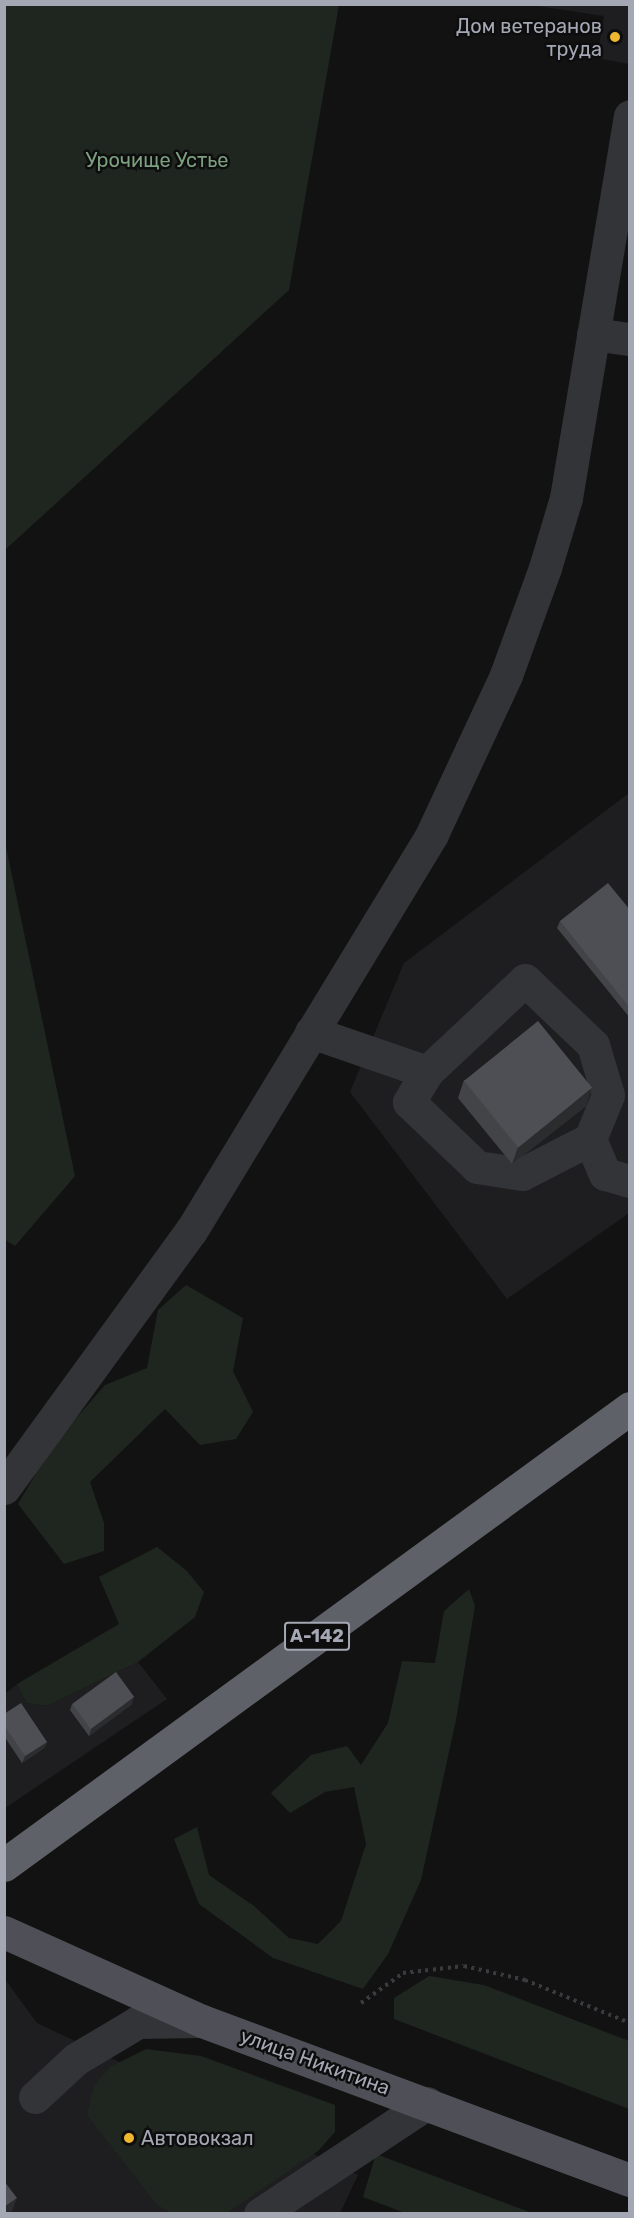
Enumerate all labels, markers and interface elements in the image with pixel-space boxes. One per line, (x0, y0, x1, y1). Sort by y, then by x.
place label: Дом ветеранов труда (456, 14, 602, 61)
marker: Дом ветеранов труда (606, 28, 624, 46)
park label: Урочище Устье (86, 148, 228, 172)
road number: А-142 (284, 1621, 350, 1651)
street label: улица Никитина (237, 2024, 393, 2100)
place label: Автовокзал (141, 2126, 254, 2150)
marker: Автовокзал (122, 2131, 136, 2145)

